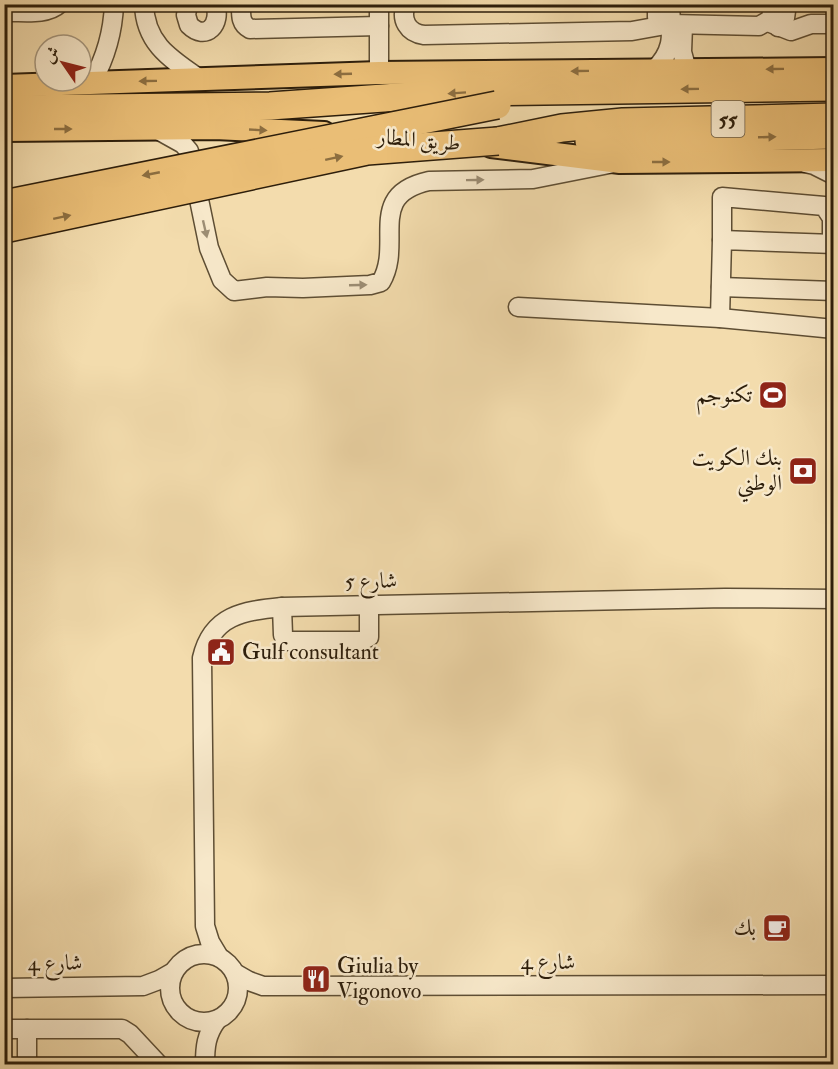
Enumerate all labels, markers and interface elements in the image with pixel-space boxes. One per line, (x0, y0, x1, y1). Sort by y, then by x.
north arrow (33, 33, 93, 93)
text: ش (39, 43, 64, 67)
one-way arrow (766, 64, 785, 74)
one-way arrow (571, 66, 590, 76)
one-way arrow (334, 70, 353, 79)
one-way arrow (139, 76, 158, 85)
one-way arrow (681, 84, 700, 94)
one-way arrow (448, 88, 467, 97)
road number: 55 (712, 101, 744, 137)
street label: طريق المطار (374, 122, 462, 158)
one-way arrow (53, 124, 72, 134)
one-way arrow (248, 126, 267, 135)
one-way arrow (757, 133, 776, 142)
one-way arrow (325, 153, 344, 162)
one-way arrow (652, 157, 671, 167)
one-way arrow (142, 170, 161, 179)
one-way arrow (466, 175, 485, 185)
one-way arrow (52, 211, 71, 221)
one-way arrow (201, 220, 210, 239)
one-way arrow (349, 281, 368, 290)
sports icon: تكنوجم (757, 379, 789, 411)
place label: تكنوجم (696, 381, 753, 415)
place label: بنك الكويت الوطني (692, 444, 782, 503)
bank icon: بنك الكويت الوطني (787, 455, 819, 487)
street label: شارع 5 (345, 567, 398, 599)
public building icon: Gulf consultant (205, 636, 237, 668)
place label: Gulf consultant (242, 638, 379, 666)
cafe icon: بك (761, 912, 793, 944)
place label: بك (734, 914, 756, 942)
street label: شارع 4 (521, 948, 575, 980)
street label: شارع 4 (27, 949, 83, 981)
place label: Giulia by Vigonovo (337, 952, 421, 1005)
restaurant icon: Giulia by Vigonovo (300, 963, 332, 995)

